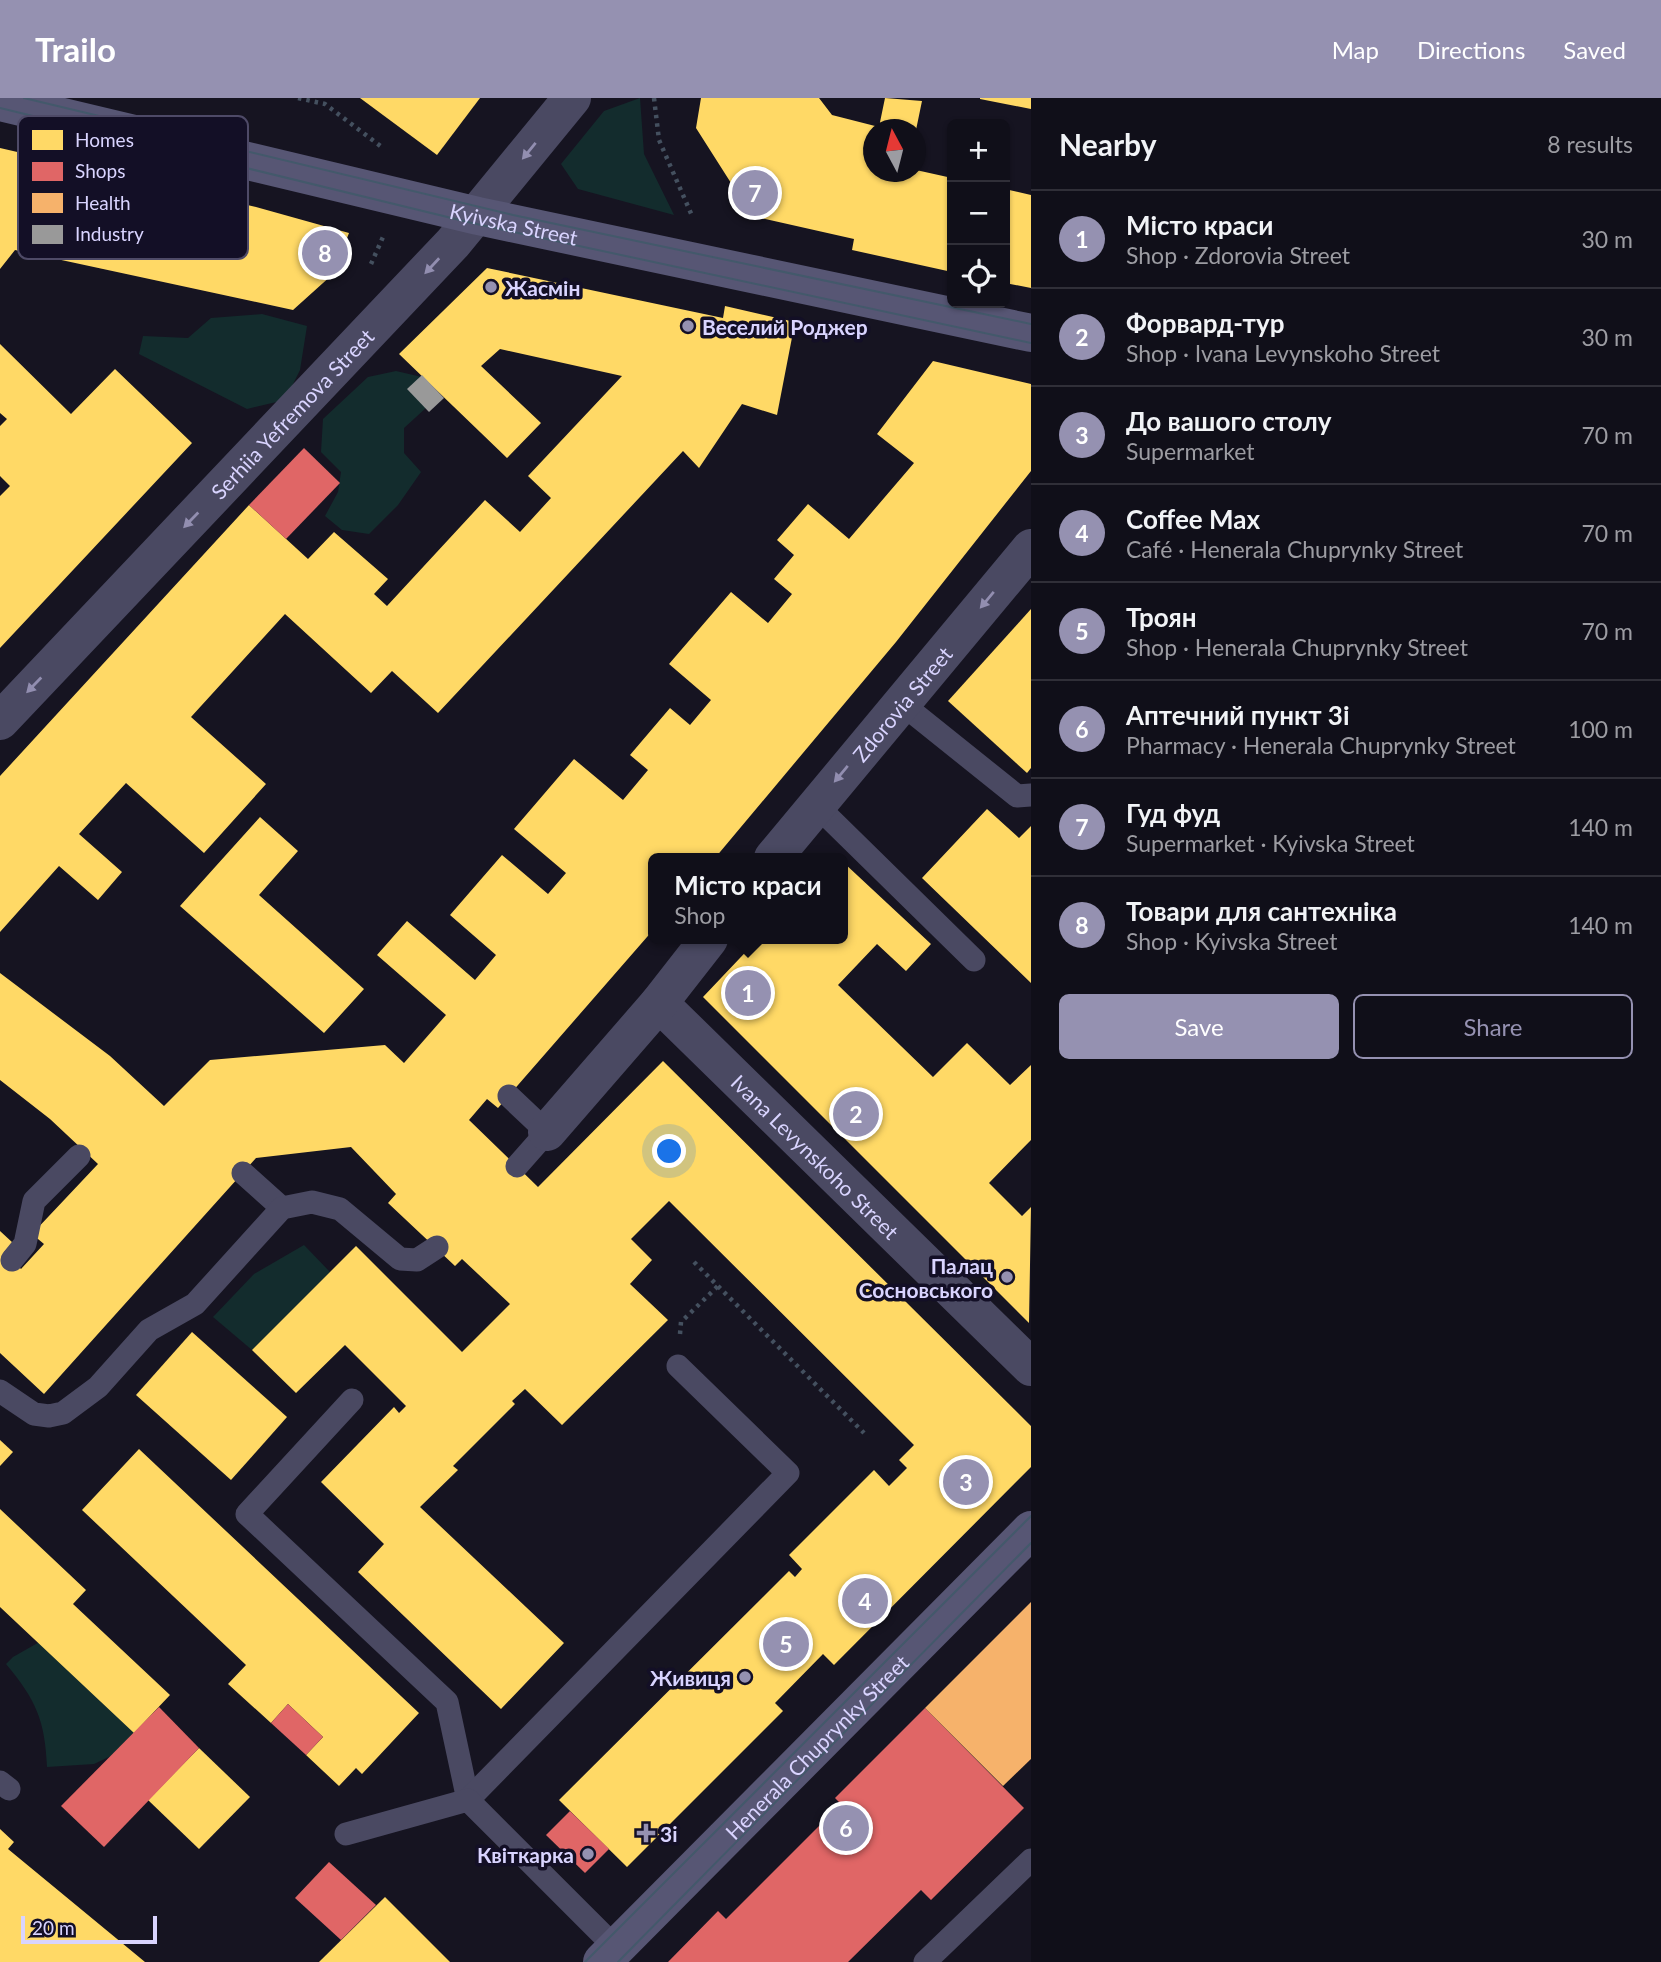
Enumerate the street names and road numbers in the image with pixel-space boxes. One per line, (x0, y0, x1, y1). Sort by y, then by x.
street label: Kyivska Street (447, 197, 581, 249)
street label: Serhiia Yefremova Street (205, 323, 378, 504)
street label: Zdorovia Street (847, 641, 957, 766)
street label: Ivana Levynskoho Street (727, 1069, 905, 1244)
street label: Henerala Chuprynky Street (719, 1649, 913, 1844)

